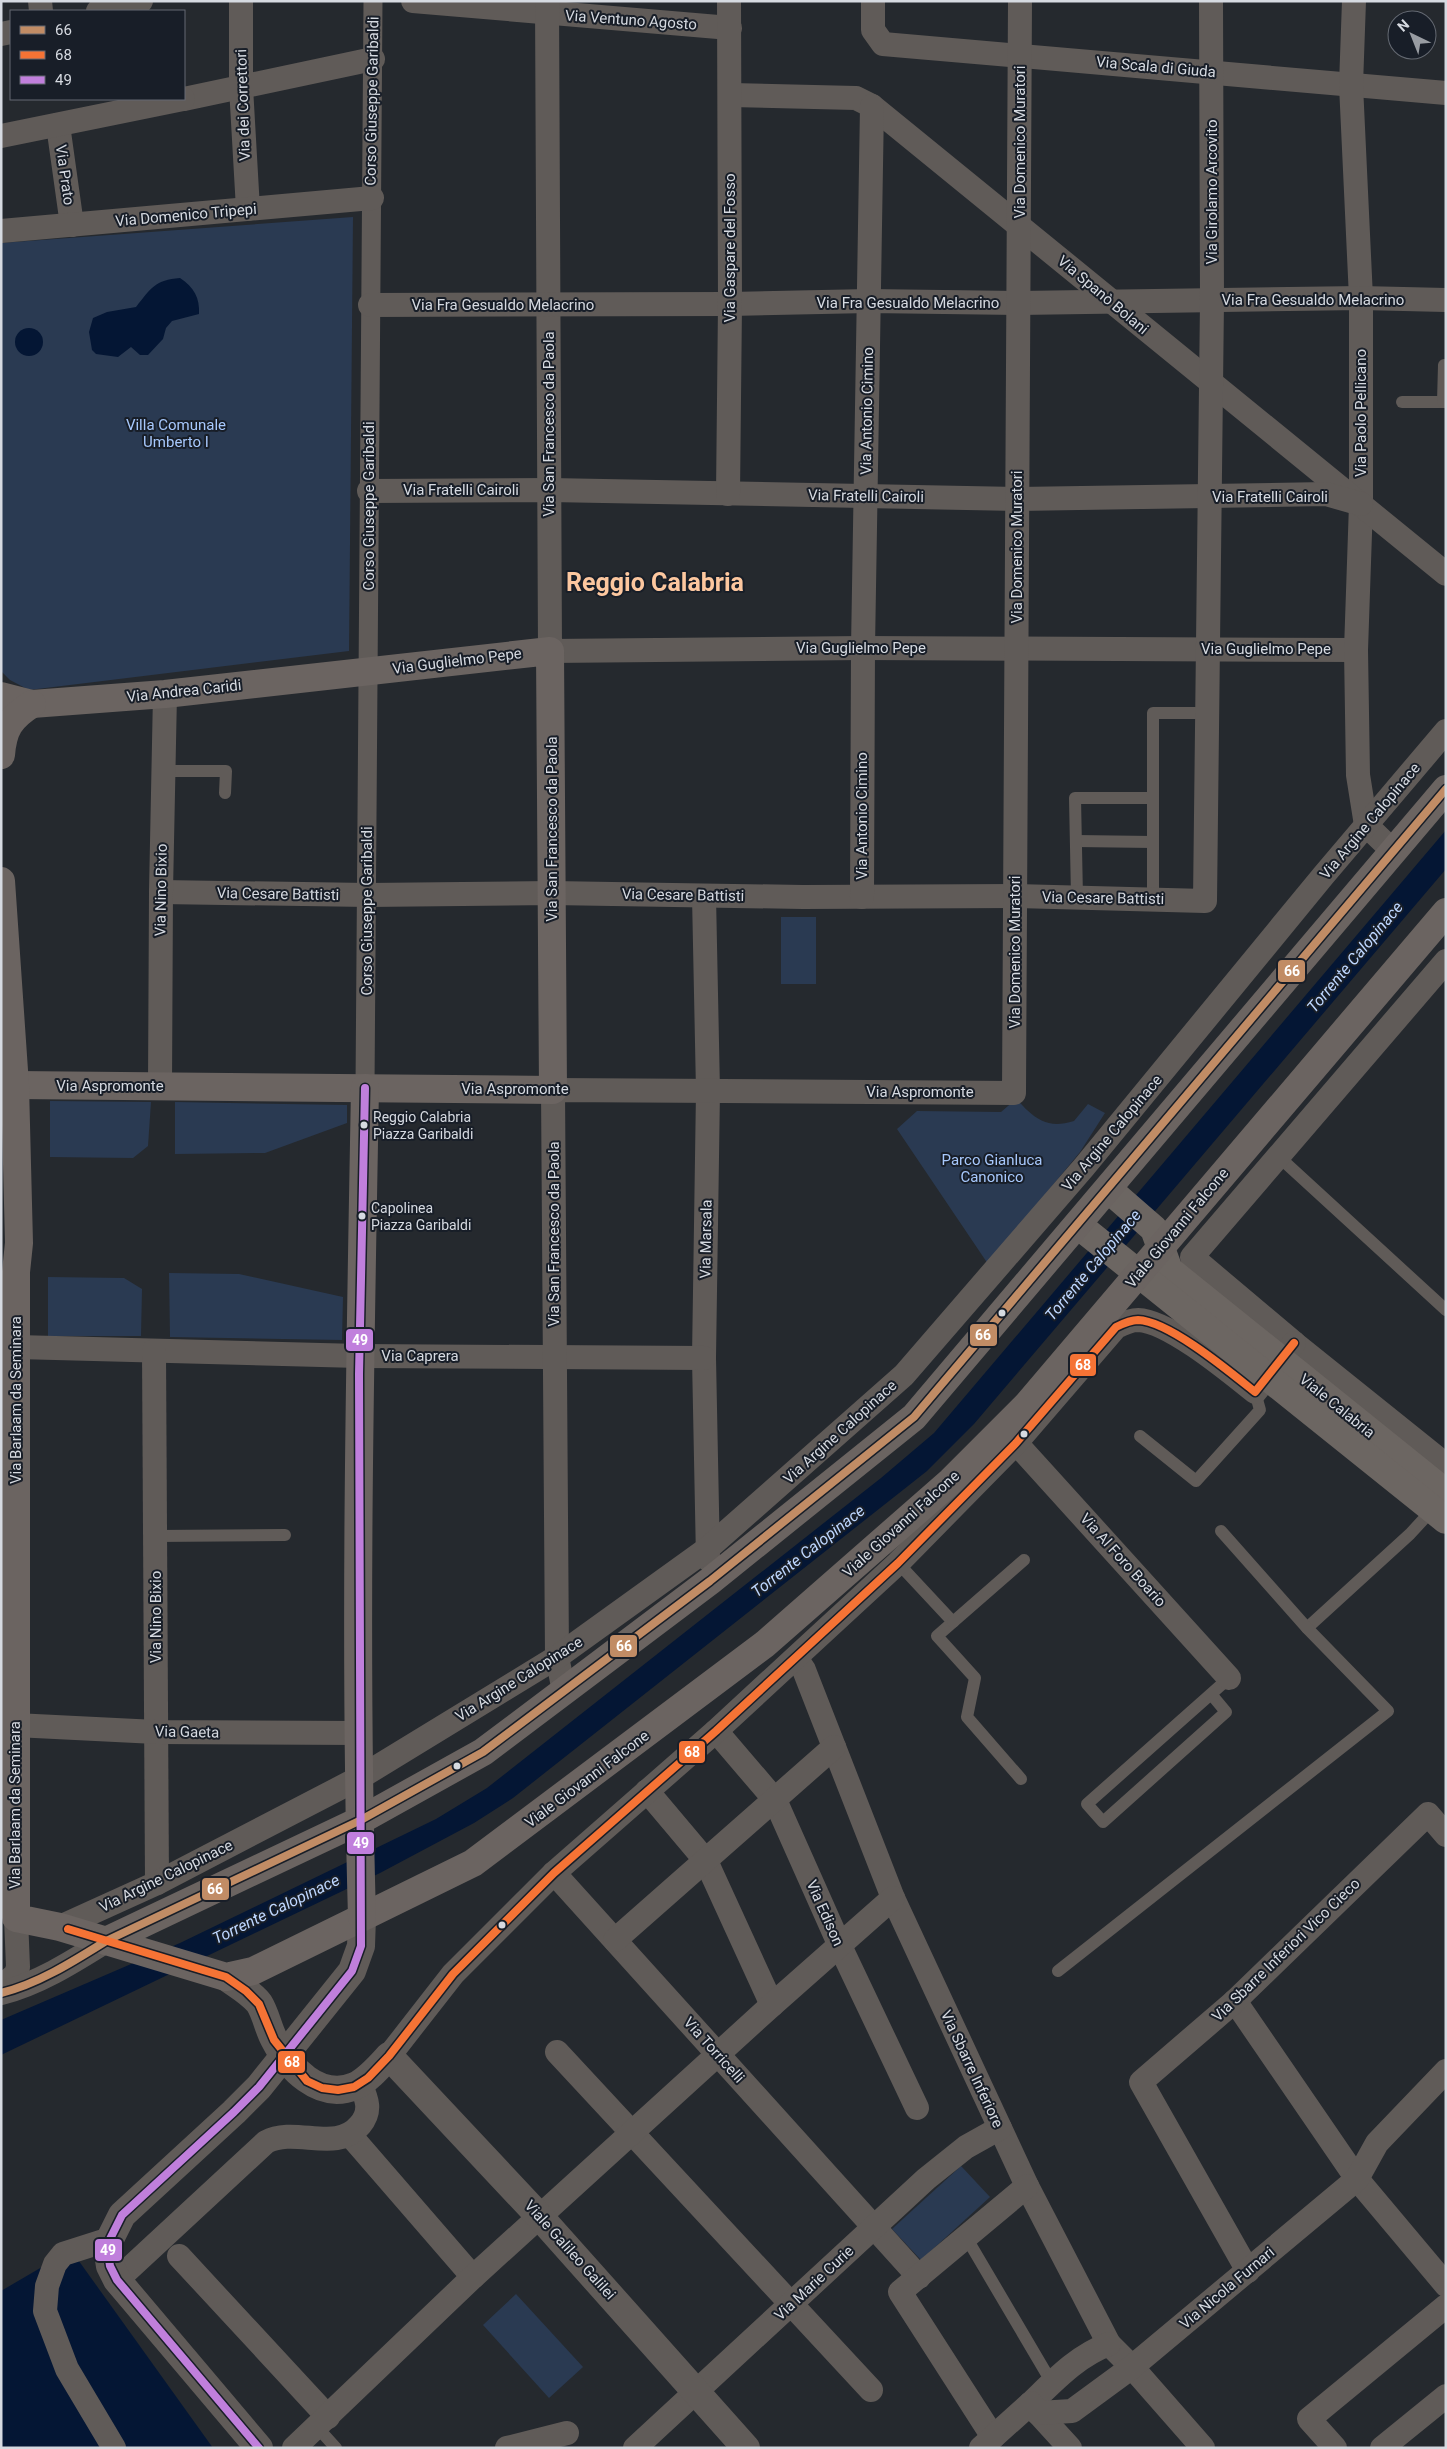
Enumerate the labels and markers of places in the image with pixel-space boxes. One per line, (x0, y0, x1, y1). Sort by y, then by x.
place label: Reggio Calabria Piazza Garibaldi (373, 1109, 473, 1142)
marker: Reggio Calabria Piazza Garibaldi (359, 1120, 369, 1130)
place label: Capolinea Piazza Garibaldi (371, 1200, 471, 1233)
marker: Capolinea Piazza Garibaldi (357, 1211, 367, 1221)
unlabelled marker (997, 1308, 1007, 1318)
unlabelled marker (1019, 1429, 1029, 1439)
unlabelled marker (452, 1761, 462, 1771)
unlabelled marker (497, 1920, 507, 1930)

